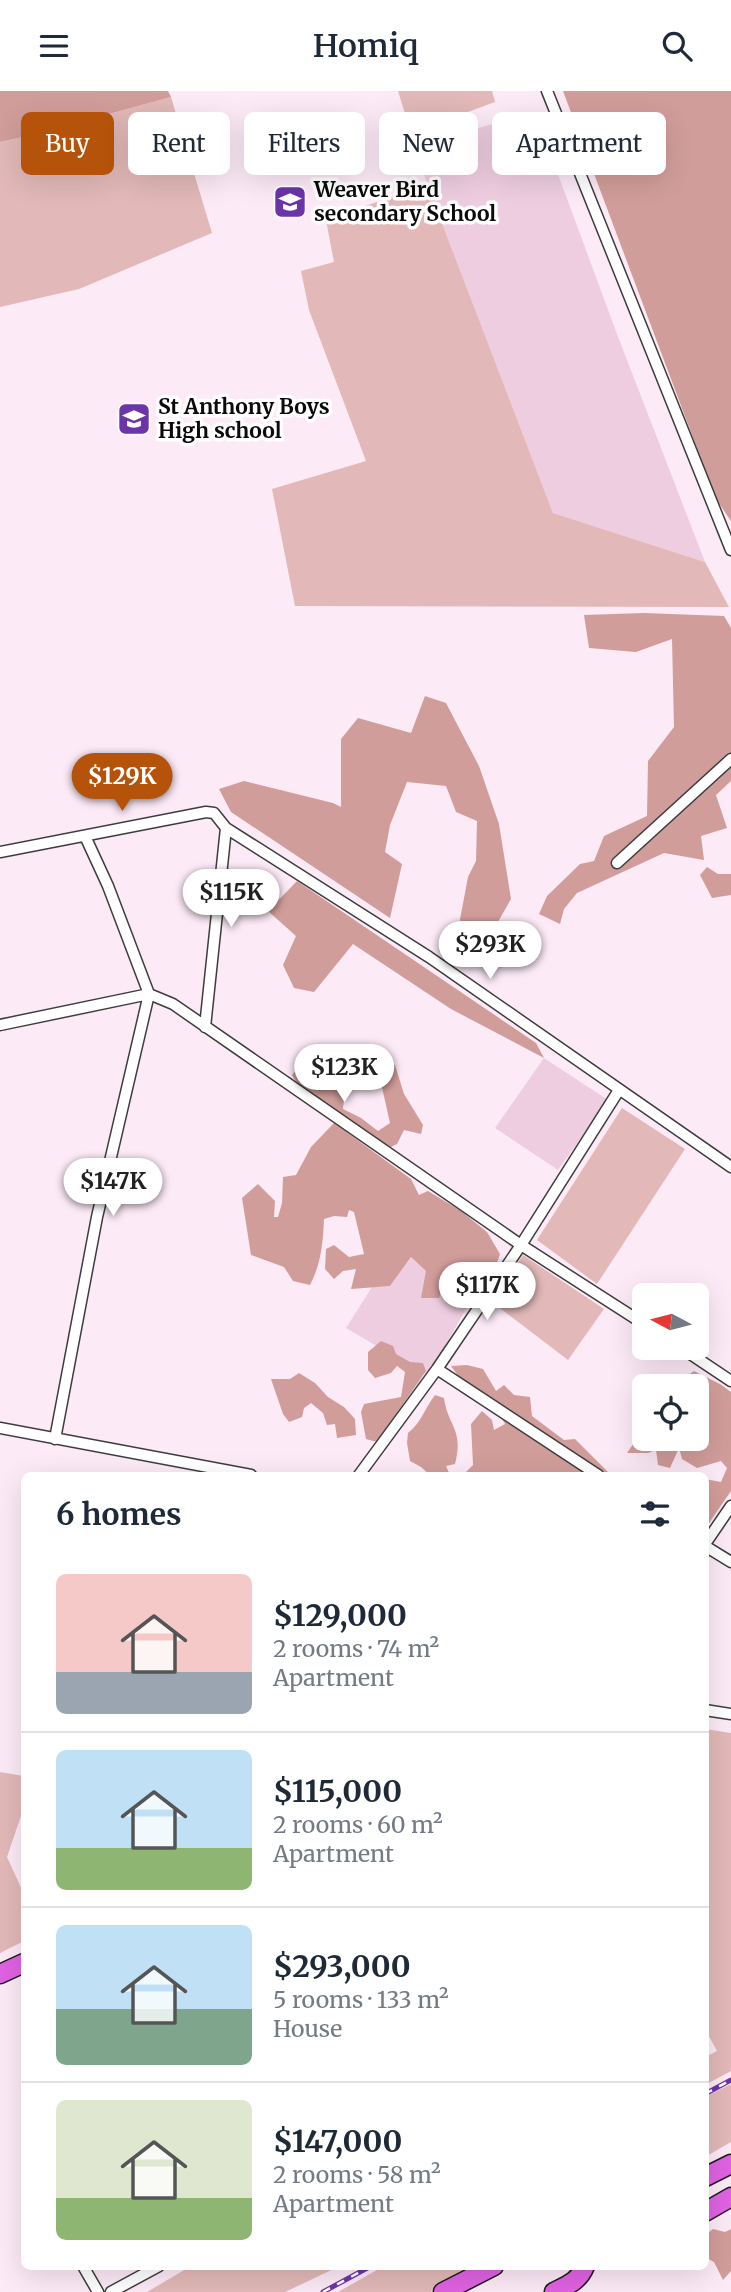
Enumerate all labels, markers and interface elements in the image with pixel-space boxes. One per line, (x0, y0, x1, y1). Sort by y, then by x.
text: Homiq (313, 26, 418, 66)
icon: menu (35, 27, 73, 65)
icon: search (658, 27, 696, 65)
chip: Buy (21, 112, 114, 175)
chip: Rent (128, 112, 230, 175)
chip: Filters (244, 112, 365, 175)
chip: New (379, 112, 478, 175)
chip: Apartment (492, 112, 666, 175)
place label: Weaver Bird secondary School (313, 176, 496, 227)
school or university icon: Weaver Bird secondary School (271, 183, 309, 221)
place label: St Anthony Boys High school (158, 393, 330, 444)
school or university icon: St Anthony Boys High school (115, 400, 153, 438)
pin: $129K (73, 753, 171, 813)
text: $129K (88, 761, 156, 790)
pin: $115K (182, 869, 280, 929)
text: $115K (199, 877, 263, 906)
pin: $293K (441, 921, 539, 981)
text: $293K (455, 929, 525, 958)
pin: $123K (295, 1045, 393, 1104)
text: $123K (310, 1052, 378, 1081)
pin: $147K (64, 1159, 162, 1218)
text: $147K (80, 1166, 146, 1195)
pin: $117K (438, 1263, 536, 1322)
text: $117K (455, 1270, 519, 1299)
north arrow (632, 1283, 709, 1360)
map controls (632, 1283, 709, 1451)
button: locate (632, 1374, 709, 1451)
text: 6 homes (56, 1495, 181, 1533)
icon: filters (636, 1495, 674, 1533)
text: $129,000 (273, 1596, 407, 1634)
icon: home (112, 1602, 196, 1686)
text: 2 rooms · 74 m² (273, 1634, 439, 1663)
text: Apartment (273, 1663, 394, 1692)
text: $115,000 (273, 1772, 402, 1810)
icon: home (112, 1778, 196, 1862)
text: 2 rooms · 60 m² (273, 1810, 443, 1839)
text: Apartment (273, 1839, 394, 1868)
text: $293,000 (273, 1947, 411, 1985)
icon: home (112, 1953, 196, 2037)
text: 5 rooms · 133 m² (273, 1985, 449, 2014)
text: House (273, 2014, 342, 2043)
text: $147,000 (273, 2122, 402, 2160)
icon: home (112, 2128, 196, 2212)
text: 2 rooms · 58 m² (273, 2160, 441, 2189)
text: Apartment (273, 2189, 394, 2218)

